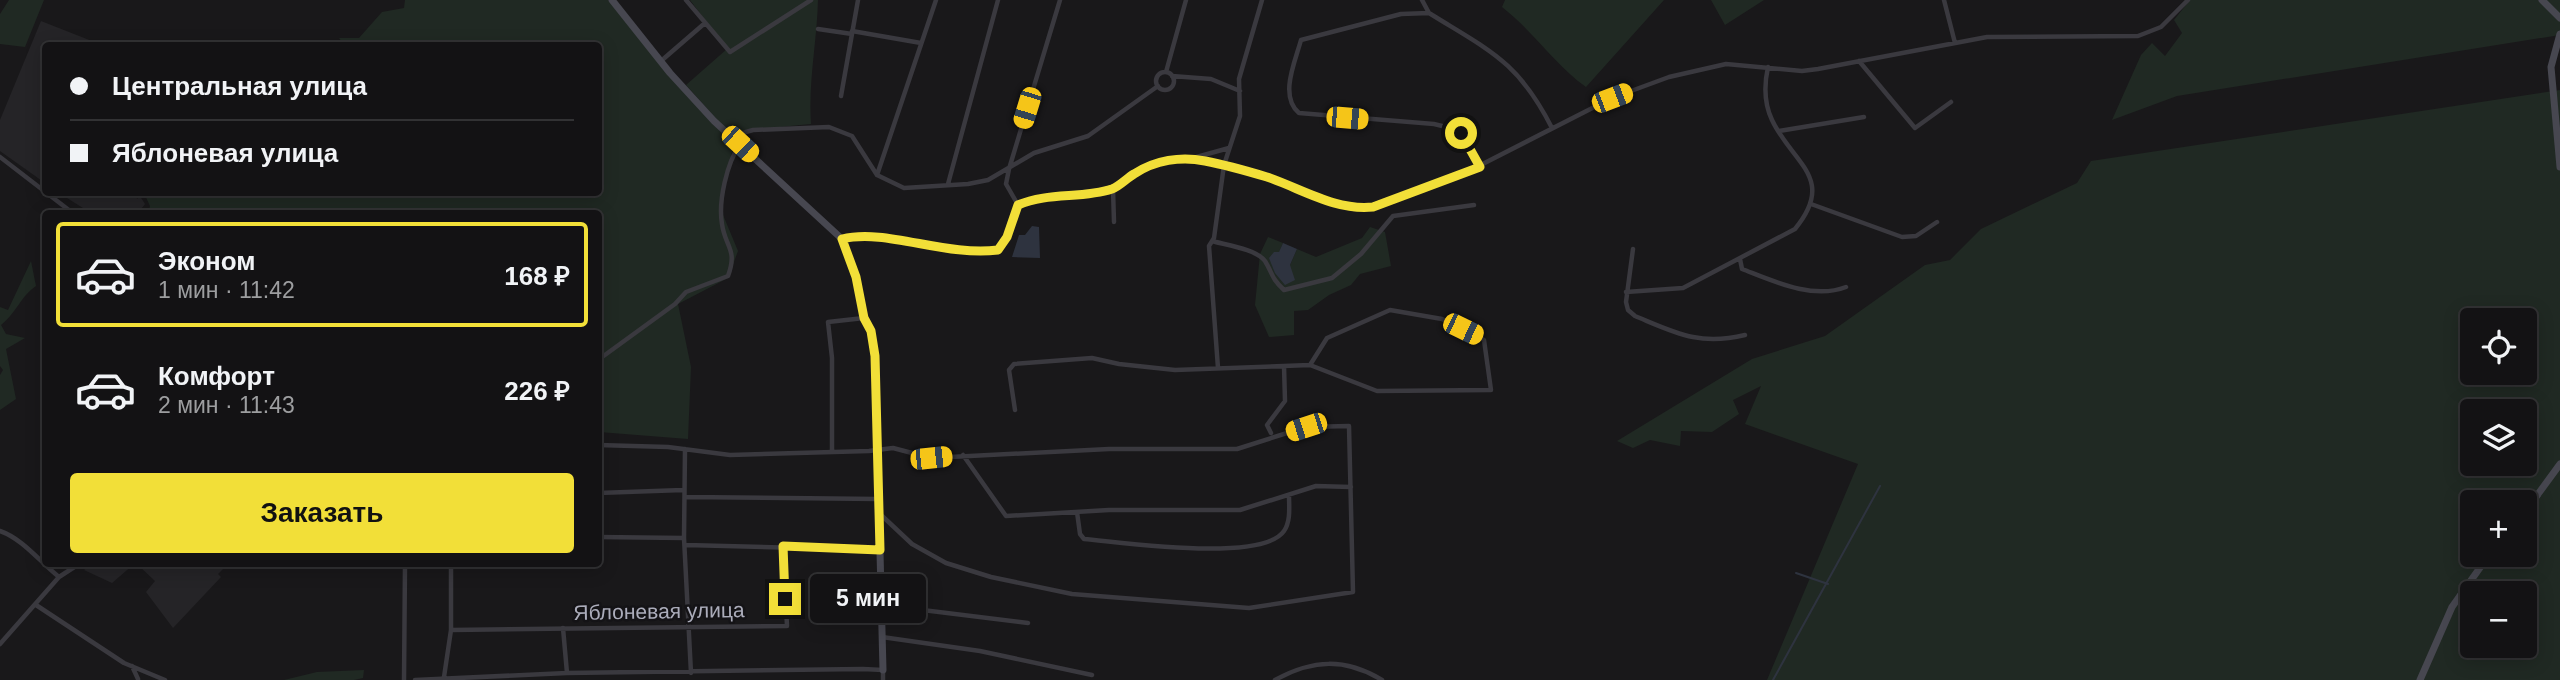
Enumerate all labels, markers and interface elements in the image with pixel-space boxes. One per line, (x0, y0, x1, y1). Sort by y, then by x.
text: Центральная улица (112, 71, 367, 101)
car (1589, 81, 1636, 115)
car (1011, 85, 1044, 131)
car (1326, 106, 1369, 130)
route start (1445, 117, 1477, 149)
car (718, 122, 763, 166)
text: Яблоневая улица (112, 138, 338, 168)
icon: car (74, 243, 137, 306)
text: Эконом (158, 246, 256, 276)
text: 168 ₽ (504, 261, 570, 291)
text: 1 мин · 11:42 (158, 277, 295, 303)
map controls (2460, 308, 2537, 658)
button: locate (2460, 308, 2537, 385)
car (1440, 310, 1487, 348)
icon: car (74, 358, 137, 421)
text: Комфорт (158, 361, 275, 391)
text: 226 ₽ (504, 376, 570, 406)
text: 2 мин · 11:43 (158, 392, 295, 418)
button: layers (2460, 399, 2537, 476)
car (1283, 411, 1330, 443)
car (910, 445, 953, 471)
button: Заказать (70, 473, 574, 553)
button: + (2460, 490, 2537, 567)
callout: 5 мин (810, 574, 925, 624)
button: − (2460, 581, 2537, 658)
route end (769, 583, 801, 615)
text: 5 мин (836, 585, 900, 611)
street label: Яблоневая улица (573, 598, 745, 624)

